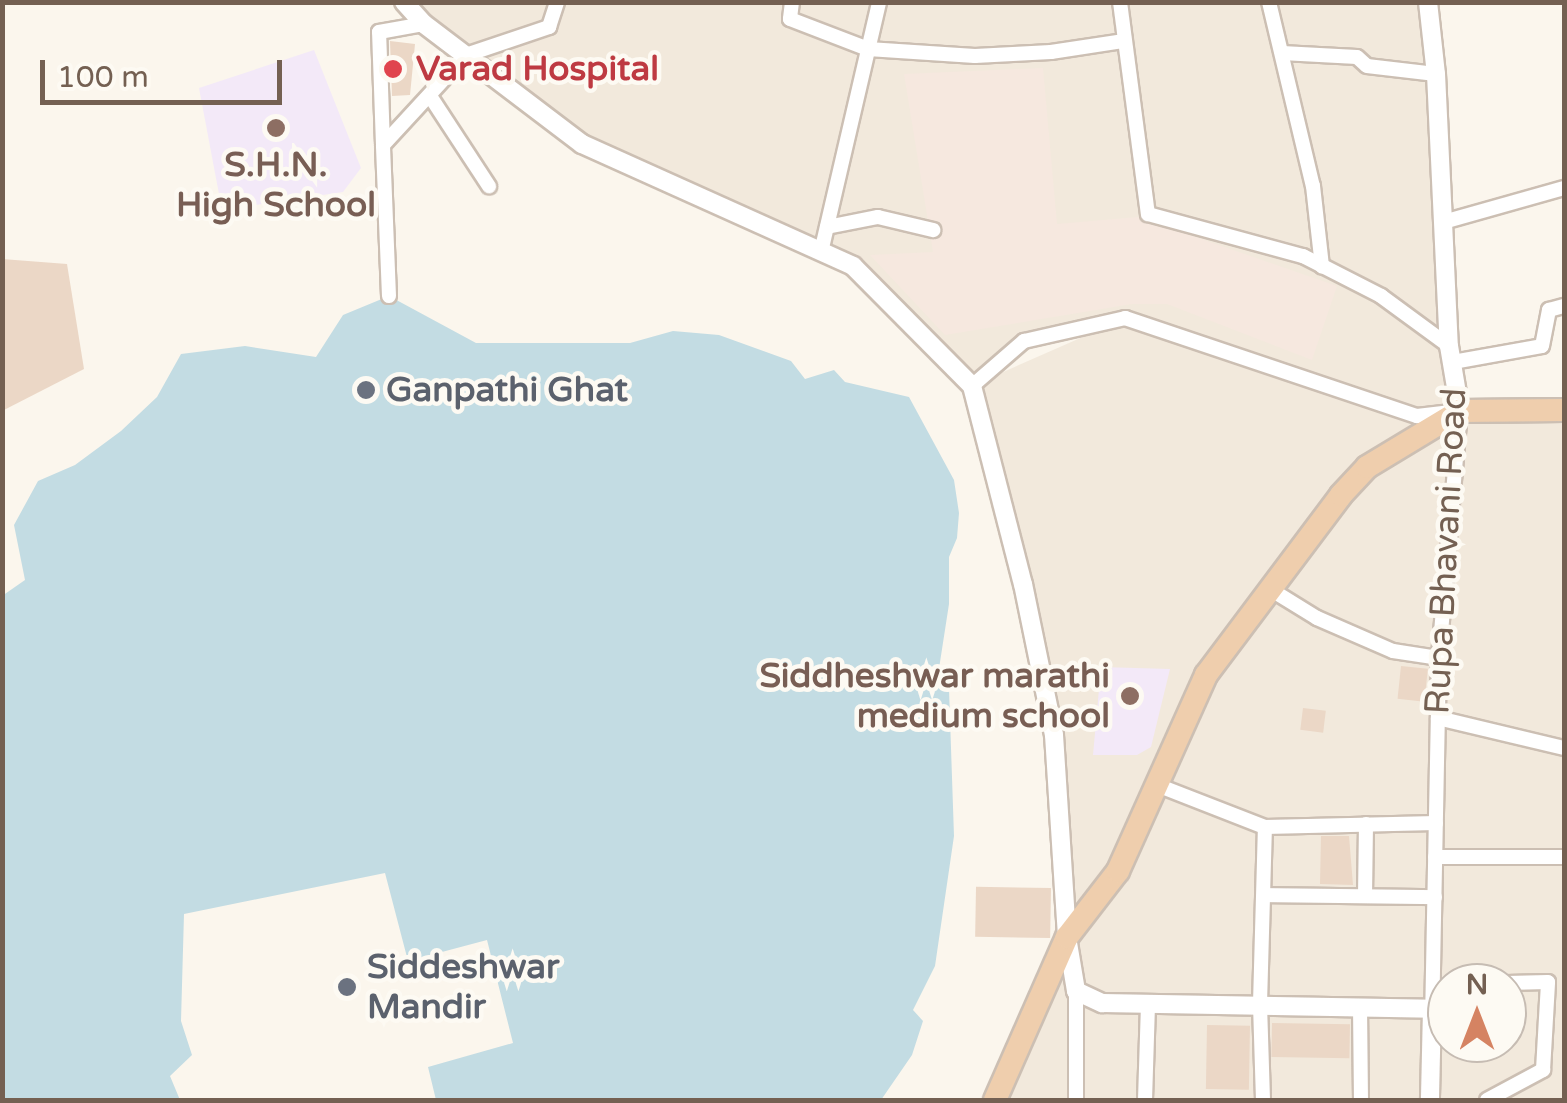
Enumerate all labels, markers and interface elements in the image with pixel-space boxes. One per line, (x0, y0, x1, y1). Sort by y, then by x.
scale bar (45, 40, 288, 102)
place label: Varad Hospital (416, 48, 659, 90)
marker: Varad Hospital (380, 56, 406, 82)
text: 100 m (57, 59, 149, 96)
marker: S.H.N. High School (265, 117, 287, 139)
place label: S.H.N. High School (176, 144, 376, 226)
place label: Ganpathi Ghat (386, 369, 628, 411)
marker: Ganpathi Ghat (355, 379, 377, 401)
street label: Rupa Bhavani Road (1416, 387, 1476, 715)
place label: Siddheshwar marathi medium school (759, 655, 1110, 737)
marker: Siddheshwar marathi medium school (1119, 685, 1141, 707)
place label: Siddeshwar Mandir (367, 946, 559, 1028)
north arrow (1427, 963, 1527, 1063)
text: N (1466, 968, 1488, 1002)
marker: Siddeshwar Mandir (336, 976, 358, 998)

